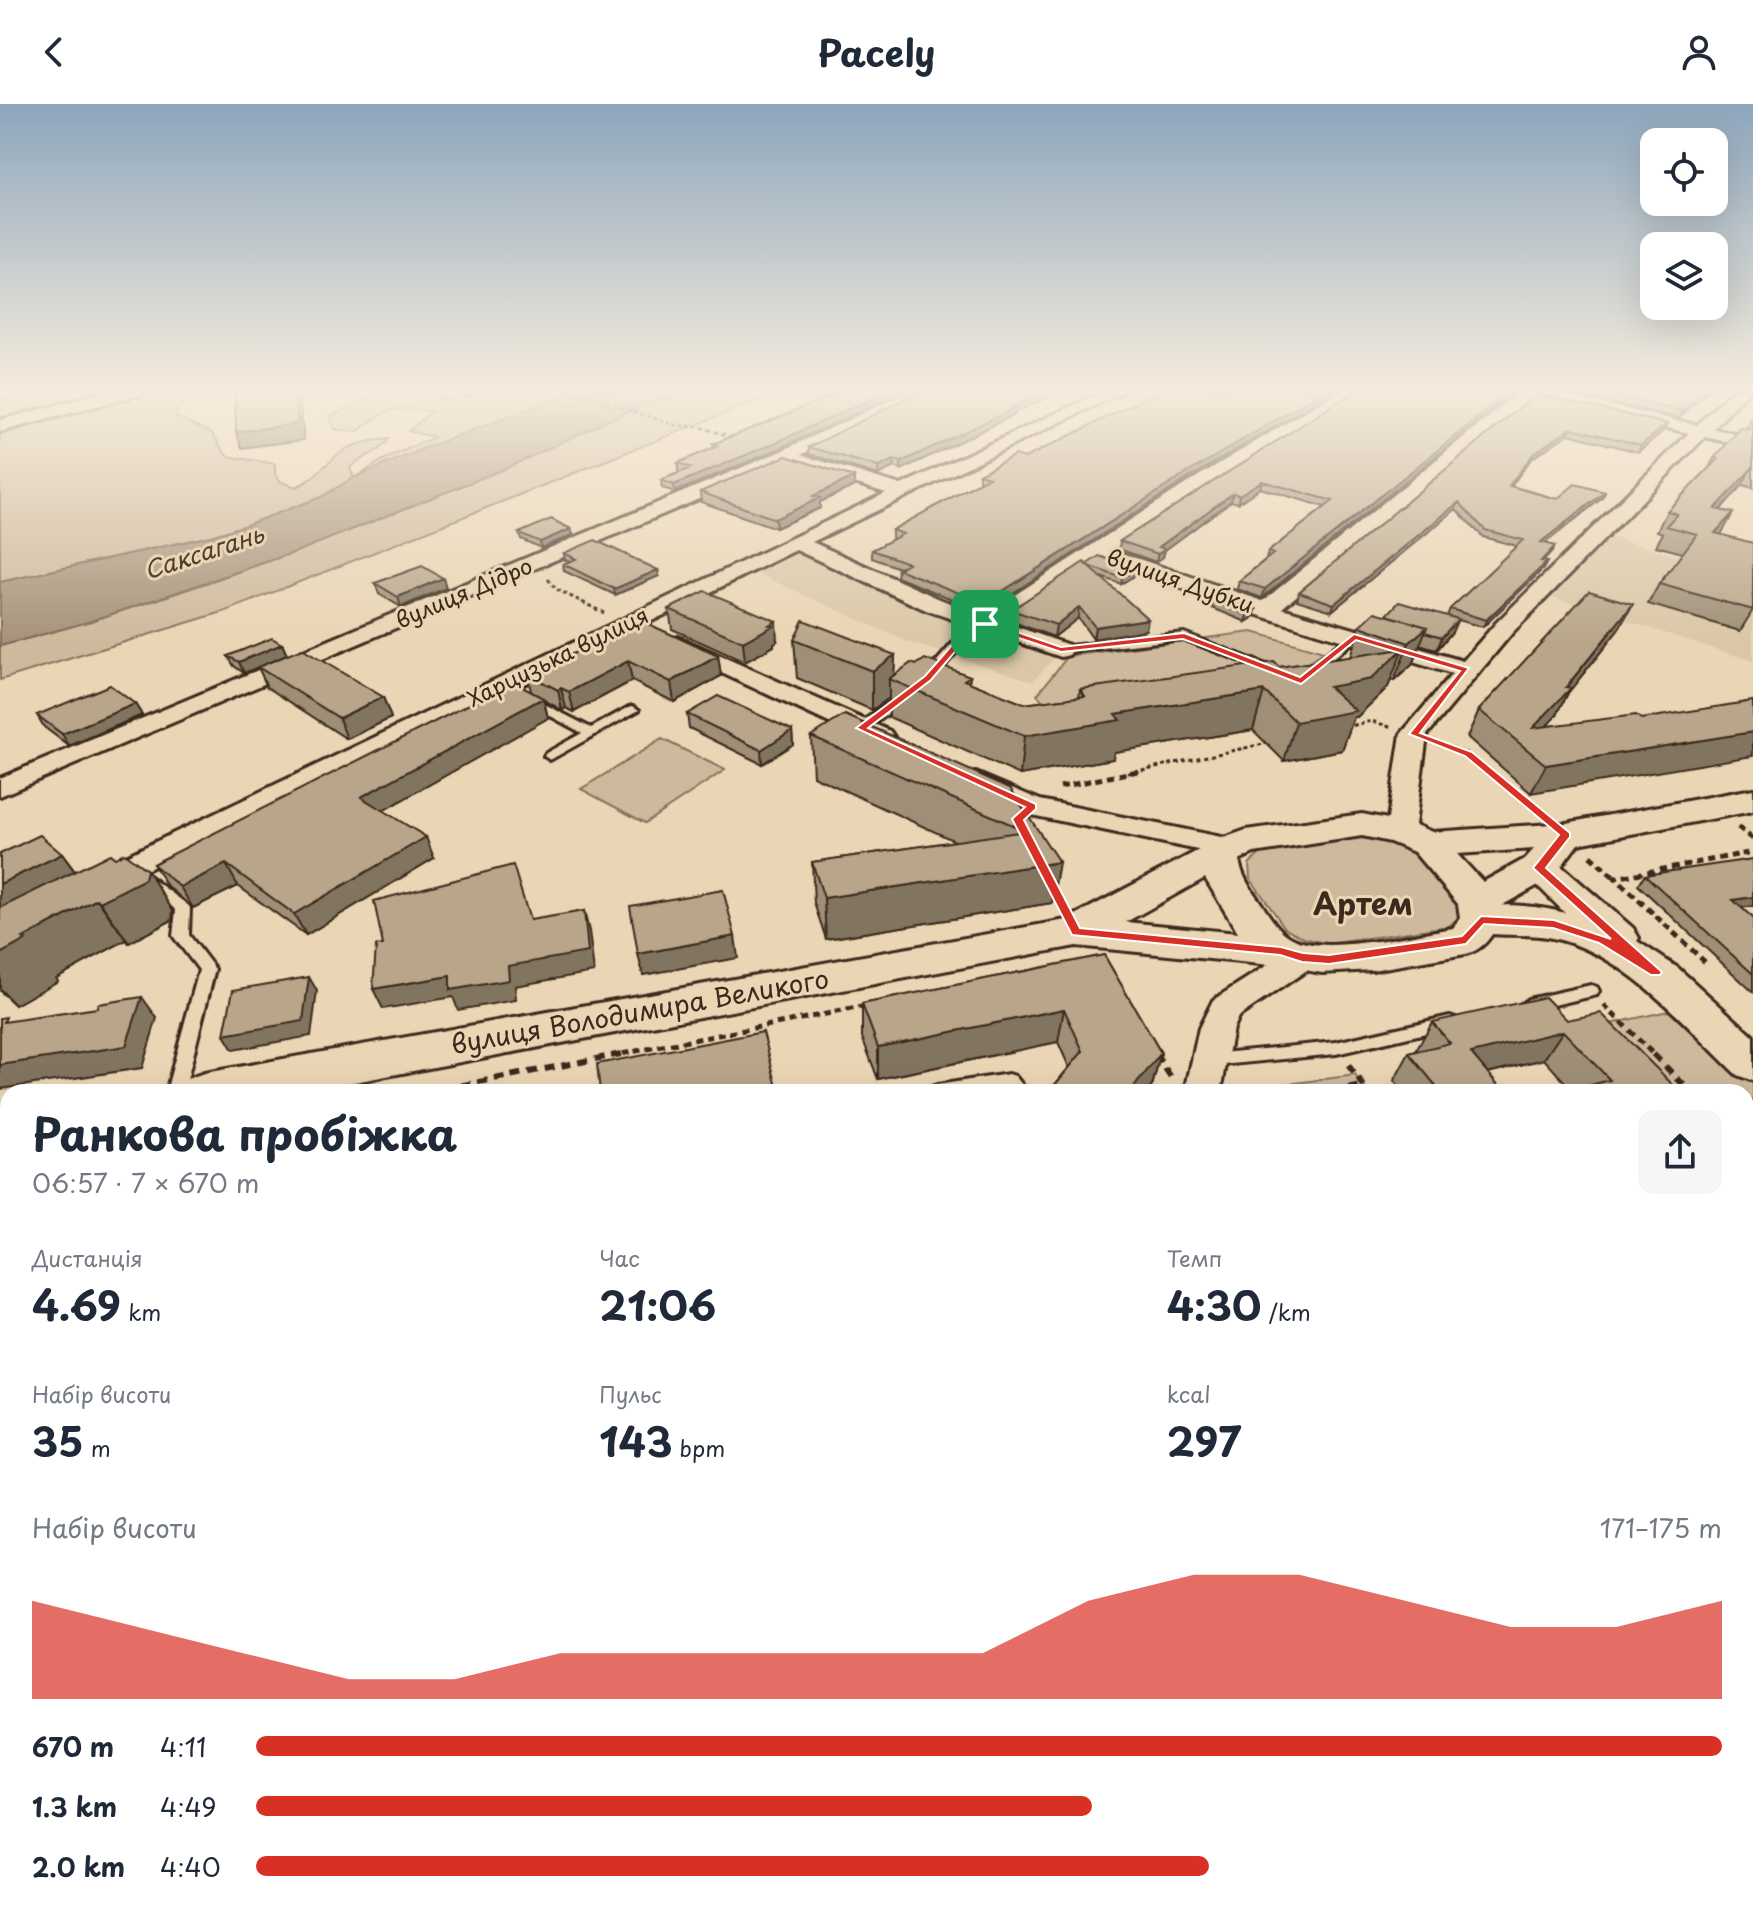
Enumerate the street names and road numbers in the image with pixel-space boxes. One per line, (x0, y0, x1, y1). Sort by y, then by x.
street label: вулиця Дубки (1103, 539, 1258, 620)
street label: вулиця Дідро (390, 548, 537, 635)
street label: Харцизька вулиця (461, 597, 654, 714)
street label: вулиця Володимира Великого (448, 958, 832, 1063)

